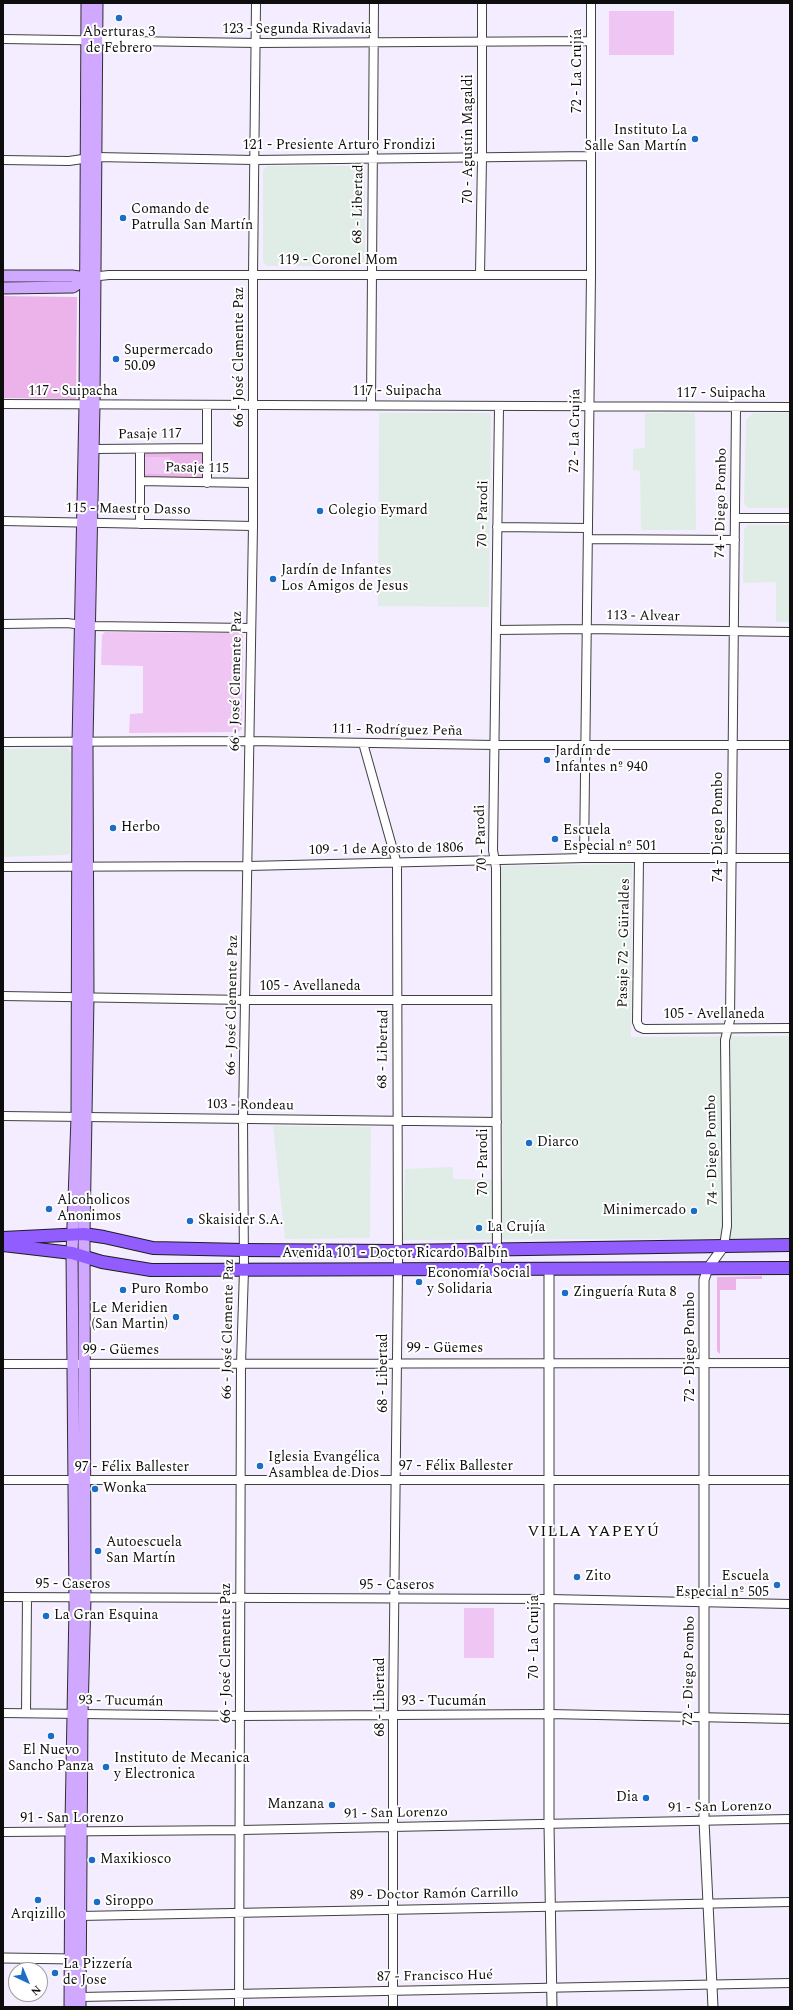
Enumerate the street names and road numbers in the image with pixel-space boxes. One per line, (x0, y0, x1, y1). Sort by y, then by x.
street label: 123 - Segunda Rivadavia (222, 22, 372, 38)
street label: 72 - La Crujía (570, 29, 586, 113)
street label: 70 - Agustín Magaldi (461, 74, 477, 204)
street label: 121 - Presiente Arturo Frondizi (242, 138, 436, 154)
street label: 68 - Libertad (350, 164, 368, 244)
street label: 119 - Coronel Mom (278, 253, 398, 269)
street label: 66 - José Clemente Paz (232, 287, 248, 427)
street label: 117 - Suipacha (28, 384, 118, 400)
street label: 117 - Suipacha (352, 384, 442, 400)
street label: 117 - Suipacha (676, 386, 766, 402)
street label: 72 - La Crujía (567, 389, 585, 473)
street label: Pasaje 117 (118, 426, 182, 444)
street label: 74 - Diego Pombo (713, 448, 731, 558)
street label: Pasaje 115 (165, 460, 229, 478)
street label: 70 - Parodi (475, 480, 493, 548)
street label: 115 - Maestro Dasso (65, 501, 191, 519)
street label: 113 - Alvear (606, 608, 680, 626)
street label: 66 - José Clemente Paz (227, 611, 247, 751)
street label: 111 - Rodríguez Peña (331, 721, 463, 741)
street label: 74 - Diego Pombo (711, 772, 727, 882)
street label: 70 - Parodi (472, 804, 492, 872)
street label: 109 - 1 de Agosto de 1806 (308, 840, 464, 860)
street label: Pasaje 72 - Güiraldes (615, 878, 635, 1008)
street label: 66 - José Clemente Paz (223, 935, 243, 1075)
street label: 105 - Avellaneda (259, 979, 361, 995)
street label: 105 - Avellaneda (663, 1007, 765, 1023)
street label: 68 - Libertad (375, 1009, 393, 1089)
street label: 74 - Diego Pombo (704, 1095, 722, 1205)
street label: 103 - Rondeau (206, 1097, 294, 1115)
street label: 70 - Parodi (476, 1128, 492, 1196)
street label: Avenida 101 - Doctor Ricardo Balbín (282, 1246, 508, 1262)
street label: 66 - José Clemente Paz (219, 1259, 239, 1399)
street label: 72 - Diego Pombo (683, 1292, 699, 1402)
street label: 68 - Libertad (376, 1333, 392, 1413)
street label: 99 - Güemes (407, 1341, 483, 1357)
street label: 99 - Güemes (83, 1343, 159, 1359)
street label: 97 - Félix Ballester (399, 1459, 513, 1475)
street label: 97 - Félix Ballester (75, 1460, 189, 1476)
street label: 95 - Caseros (35, 1577, 111, 1593)
street label: 95 - Caseros (359, 1578, 435, 1594)
street label: 66 - José Clemente Paz (219, 1583, 235, 1723)
street label: 70 - La Crujía (527, 1595, 543, 1679)
street label: 72 - Diego Pombo (681, 1616, 699, 1726)
street label: 68 - Libertad (373, 1657, 389, 1737)
street label: 93 - Tucumán (78, 1693, 164, 1711)
street label: 93 - Tucumán (402, 1694, 486, 1710)
street label: 91 - San Lorenzo (668, 1799, 772, 1817)
street label: 91 - San Lorenzo (344, 1805, 448, 1823)
street label: 91 - San Lorenzo (20, 1811, 124, 1827)
street label: 89 - Doctor Ramón Carrillo (349, 1885, 519, 1905)
street label: 87 - Francisco Hué (377, 1968, 493, 1986)

